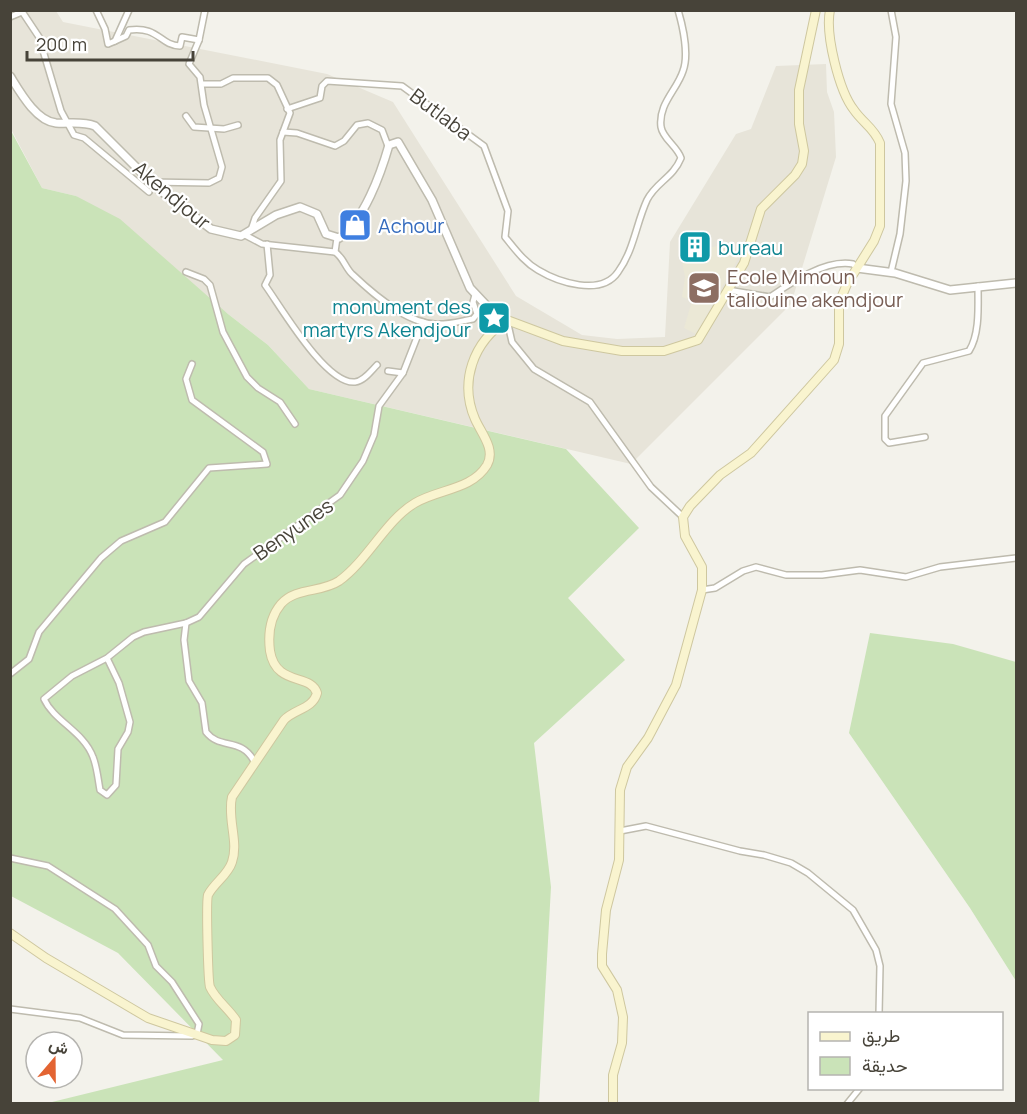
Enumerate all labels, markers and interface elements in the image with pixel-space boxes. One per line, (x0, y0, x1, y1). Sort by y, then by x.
scale bar (27, 24, 194, 62)
text: 200 m (36, 32, 87, 56)
street label: Butlaba (405, 82, 477, 146)
street label: Akendjour (128, 155, 216, 235)
shop icon: Achour (337, 207, 373, 243)
place label: Achour (378, 212, 445, 239)
building icon: bureau (677, 229, 713, 265)
place label: bureau (718, 234, 783, 261)
place label: Ecole Mimoun taliouine akendjour (727, 263, 903, 313)
school or university icon: Ecole Mimoun taliouine akendjour (686, 270, 722, 306)
place label: monument des martyrs Akendjour (303, 293, 471, 343)
place icon: monument des martyrs Akendjour (476, 300, 512, 336)
street label: Benyunes (248, 492, 338, 566)
legend (808, 1012, 1003, 1090)
text: طريق (862, 1023, 900, 1047)
north arrow (24, 1030, 84, 1090)
text: ش (46, 1032, 72, 1060)
text: حديقة (862, 1053, 908, 1077)

